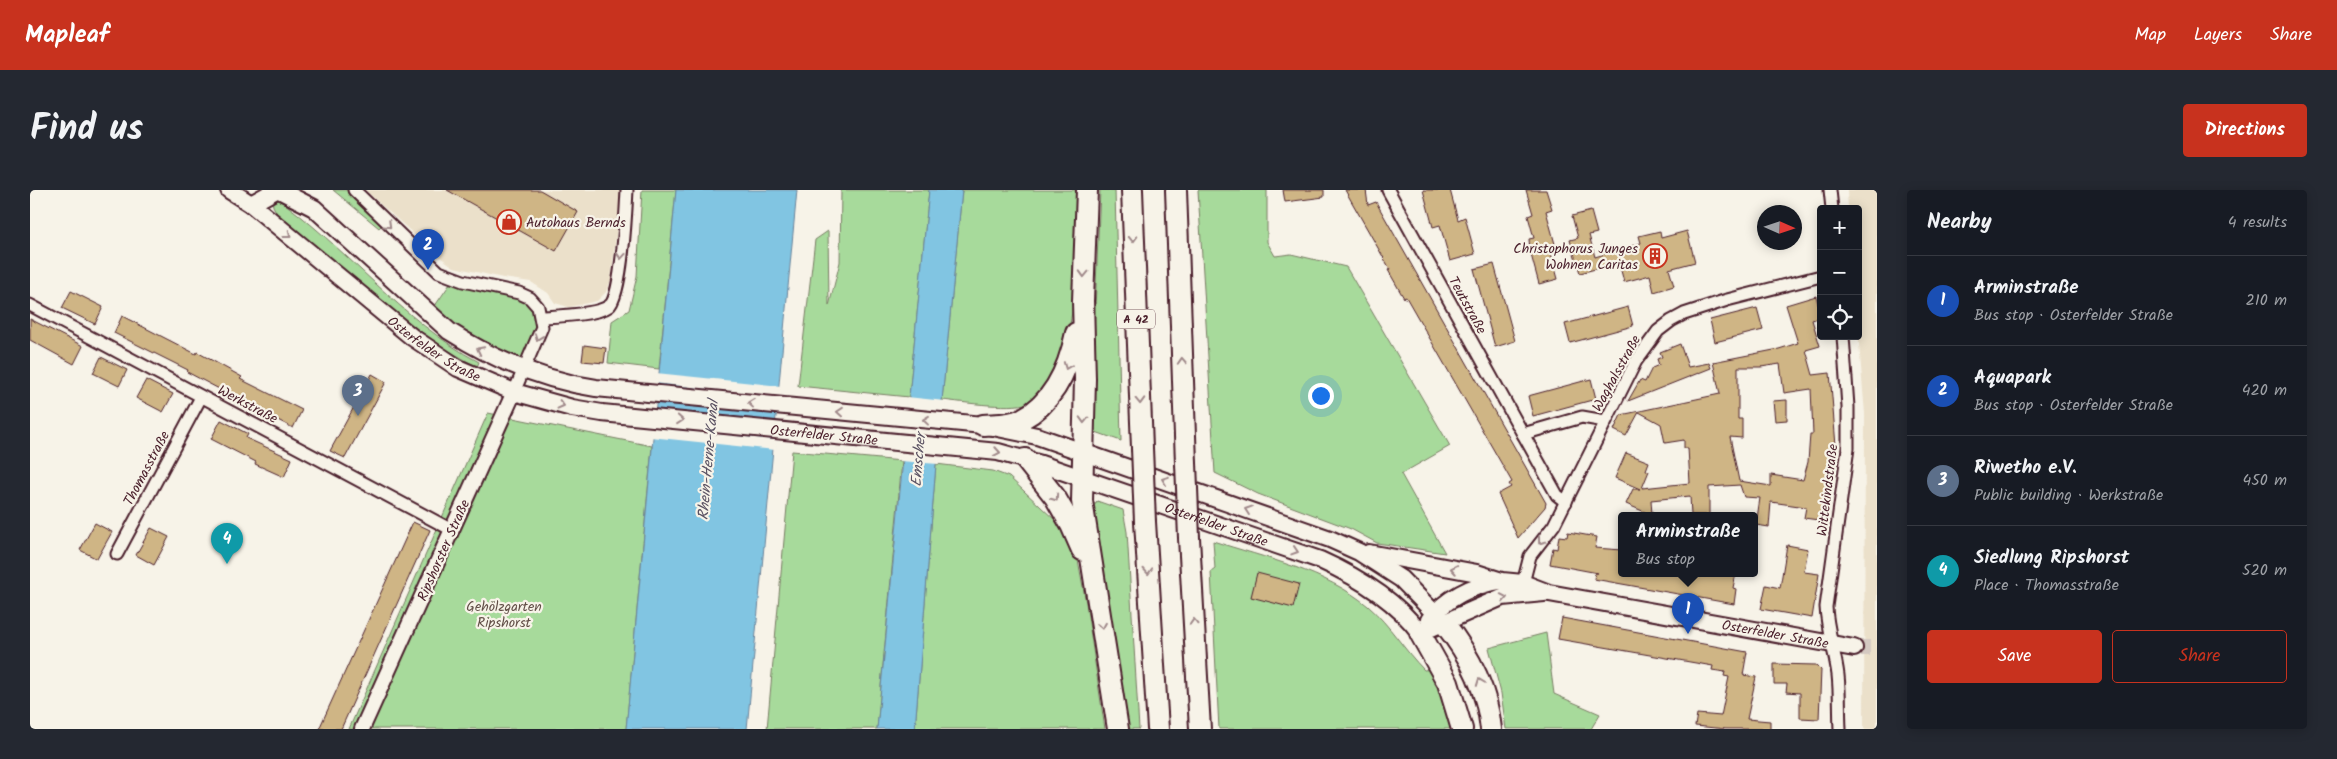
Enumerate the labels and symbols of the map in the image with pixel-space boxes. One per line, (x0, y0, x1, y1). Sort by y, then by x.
north arrow (1757, 205, 1802, 250)
shop icon: Autohaus Bernds (496, 209, 522, 235)
place label: Autohaus Bernds (526, 212, 626, 234)
one-way arrow (383, 219, 392, 228)
one-way arrow (283, 229, 292, 238)
pin: 2 (412, 229, 444, 270)
one-way arrow (1128, 235, 1139, 243)
place label: Christophorus Junges Wohnen Caritas (1513, 238, 1638, 276)
building icon: Christophorus Junges Wohnen Caritas (1642, 243, 1668, 269)
one-way arrow (616, 252, 627, 260)
one-way arrow (1079, 270, 1089, 278)
street label: Teutstraße (1442, 273, 1492, 339)
road number: A 42 (1117, 310, 1155, 328)
street label: Osterfelder Straße (382, 311, 484, 389)
street label: Waghalsstraße (1587, 331, 1647, 416)
one-way arrow (534, 332, 544, 340)
one-way arrow (476, 346, 485, 356)
one-way arrow (1176, 357, 1187, 365)
one-way arrow (1063, 361, 1073, 369)
pin: 3 (342, 375, 374, 416)
street label: Werkstraße (213, 380, 282, 430)
your location (1308, 383, 1334, 409)
water label: Rhein-Herne-Kanal (692, 396, 726, 521)
one-way arrow (1134, 397, 1145, 405)
one-way arrow (747, 398, 755, 409)
one-way arrow (557, 399, 566, 410)
one-way arrow (836, 406, 844, 417)
one-way arrow (677, 415, 685, 426)
one-way arrow (921, 415, 929, 426)
one-way arrow (1079, 416, 1089, 424)
street label: Osterfelder Straße (769, 420, 880, 452)
street label: Thomasstraße (118, 426, 176, 510)
water label: Emscher (905, 429, 934, 488)
street label: Wittekindstraße (1811, 442, 1845, 538)
one-way arrow (993, 447, 1002, 457)
one-way arrow (1161, 476, 1169, 486)
one-way arrow (1049, 492, 1058, 502)
street label: Ripshorster Straße (412, 495, 476, 605)
street label: Osterfelder Straße (1161, 497, 1271, 554)
one-way arrow (1244, 506, 1252, 516)
pin: 4 (211, 523, 243, 564)
one-way arrow (1538, 535, 1547, 545)
one-way arrow (1291, 545, 1299, 555)
one-way arrow (1450, 565, 1459, 575)
one-way arrow (1143, 567, 1154, 575)
one-way arrow (1500, 593, 1509, 604)
pin: 1 (1672, 593, 1704, 634)
park label: Gehölzgarten Ripshorst (466, 596, 542, 634)
street label: Osterfelder Straße (1720, 614, 1831, 655)
one-way arrow (1188, 618, 1199, 626)
one-way arrow (1096, 622, 1106, 631)
one-way arrow (1476, 678, 1486, 687)

